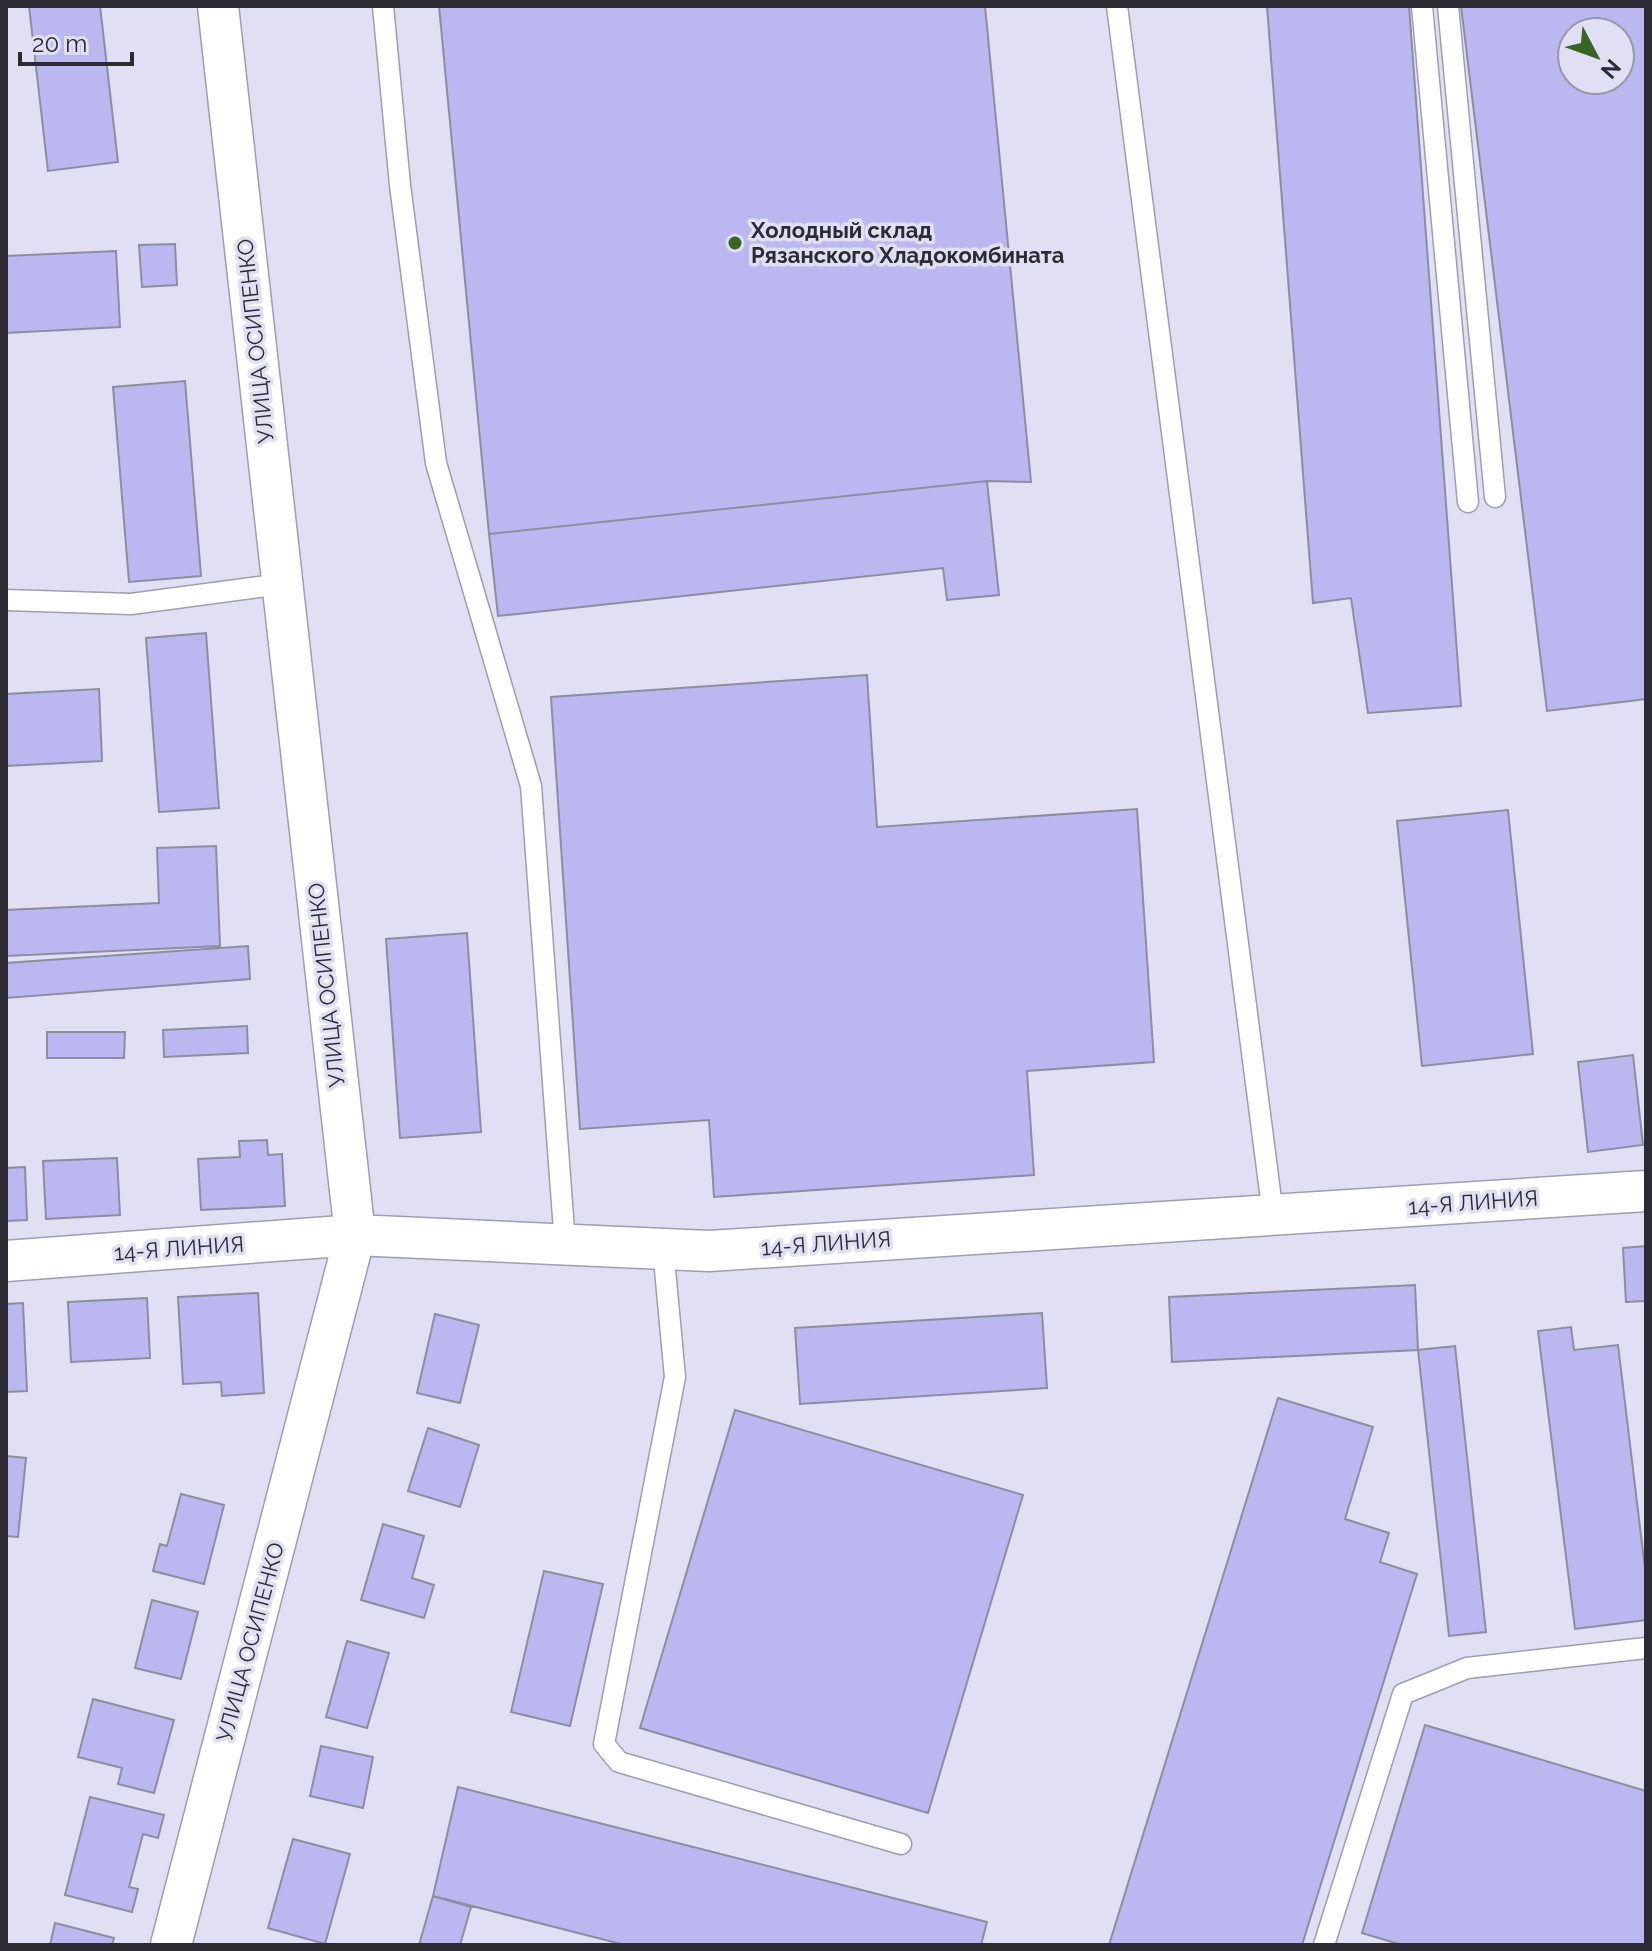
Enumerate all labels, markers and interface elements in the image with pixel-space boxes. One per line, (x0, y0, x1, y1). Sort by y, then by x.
scale bar (20, 16, 132, 66)
north arrow (1556, 16, 1636, 96)
text: 20 m (32, 29, 87, 58)
text: N (1596, 54, 1626, 84)
place label: Холодный склад Рязанского Хладокомбината (750, 217, 1064, 268)
marker: Холодный склад Рязанского Хладокомбината (726, 234, 744, 252)
street label: УЛИЦА ОСИПЕНКО (231, 237, 279, 445)
street label: УЛИЦА ОСИПЕНКО (302, 881, 350, 1089)
street label: 14-Я ЛИНИЯ (1407, 1184, 1539, 1220)
street label: 14-Я ЛИНИЯ (760, 1225, 892, 1261)
street label: 14-Я ЛИНИЯ (113, 1230, 245, 1266)
street label: УЛИЦА ОСИПЕНКО (211, 1539, 289, 1745)

